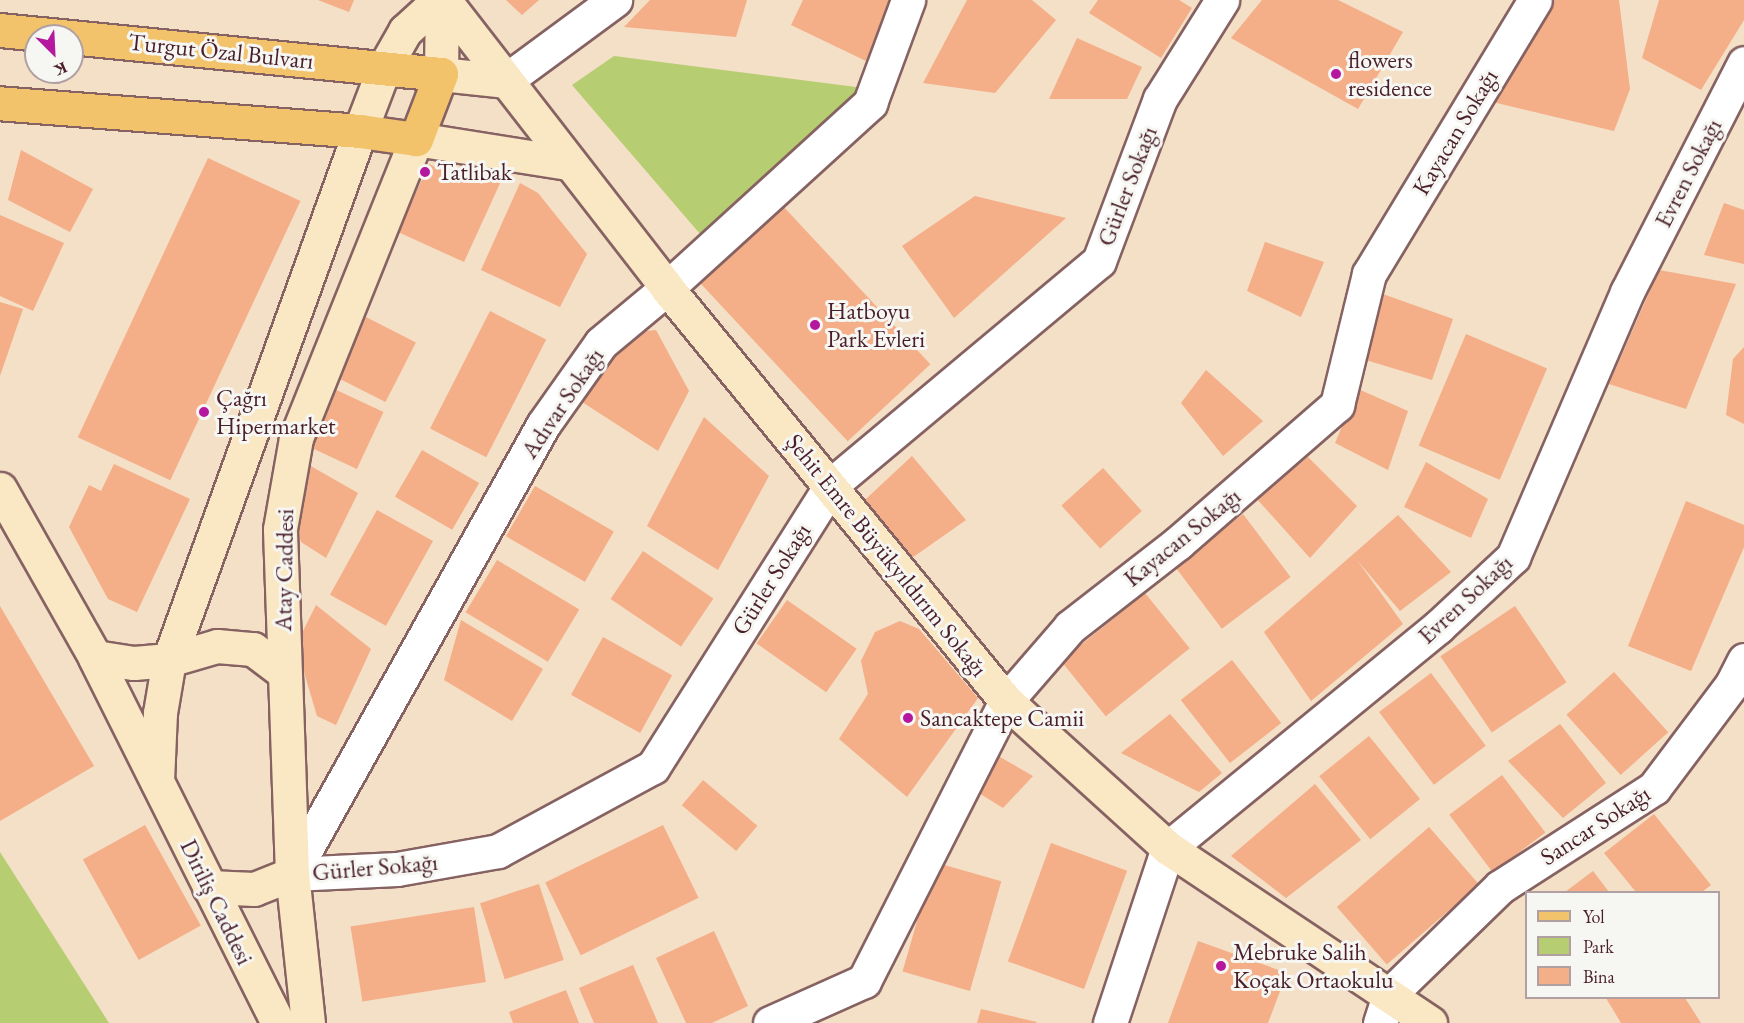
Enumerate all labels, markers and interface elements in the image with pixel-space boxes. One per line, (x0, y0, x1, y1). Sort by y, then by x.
north arrow (24, 24, 84, 84)
street label: Turgut Özal Bulvarı (127, 27, 315, 75)
place label: flowers residence (1348, 46, 1432, 102)
text: K (51, 57, 71, 81)
street label: Kayacan Sokağı (1406, 64, 1504, 200)
marker: flowers residence (1329, 67, 1343, 81)
street label: Evren Sokağı (1648, 114, 1728, 232)
street label: Gürler Sokağı (1091, 122, 1163, 250)
place label: Tatlıbak (437, 158, 512, 186)
marker: Tatlıbak (418, 165, 432, 179)
place label: Hatboyu Park Evleri (827, 297, 925, 353)
marker: Hatboyu Park Evleri (808, 318, 822, 332)
street label: Adıvar Sokağı (515, 342, 609, 464)
place label: Çağrı Hipermarket (216, 384, 336, 440)
marker: Çağrı Hipermarket (197, 405, 211, 419)
street label: Şehit Emre Büyükyıldırım Sokağı (780, 428, 994, 682)
street label: Kayacan Sokağı (1118, 481, 1246, 593)
street label: Atay Caddesi (269, 508, 299, 632)
street label: Gürler Sokağı (725, 518, 817, 640)
street label: Evren Sokağı (1412, 548, 1518, 650)
place label: Sancaktepe Camii (920, 704, 1084, 732)
marker: Sancaktepe Camii (901, 711, 915, 725)
street label: Sancar Sokağı (1535, 779, 1655, 871)
street label: Diriliş Caddesi (174, 835, 260, 969)
street label: Gürler Sokağı (311, 847, 439, 887)
legend (1525, 891, 1720, 999)
text: Yol (1583, 905, 1605, 928)
text: Park (1583, 935, 1614, 958)
place label: Mebruke Salih Koçak Ortaokulu (1233, 938, 1394, 994)
marker: Mebruke Salih Koçak Ortaokulu (1214, 959, 1228, 973)
text: Bina (1583, 965, 1615, 988)

